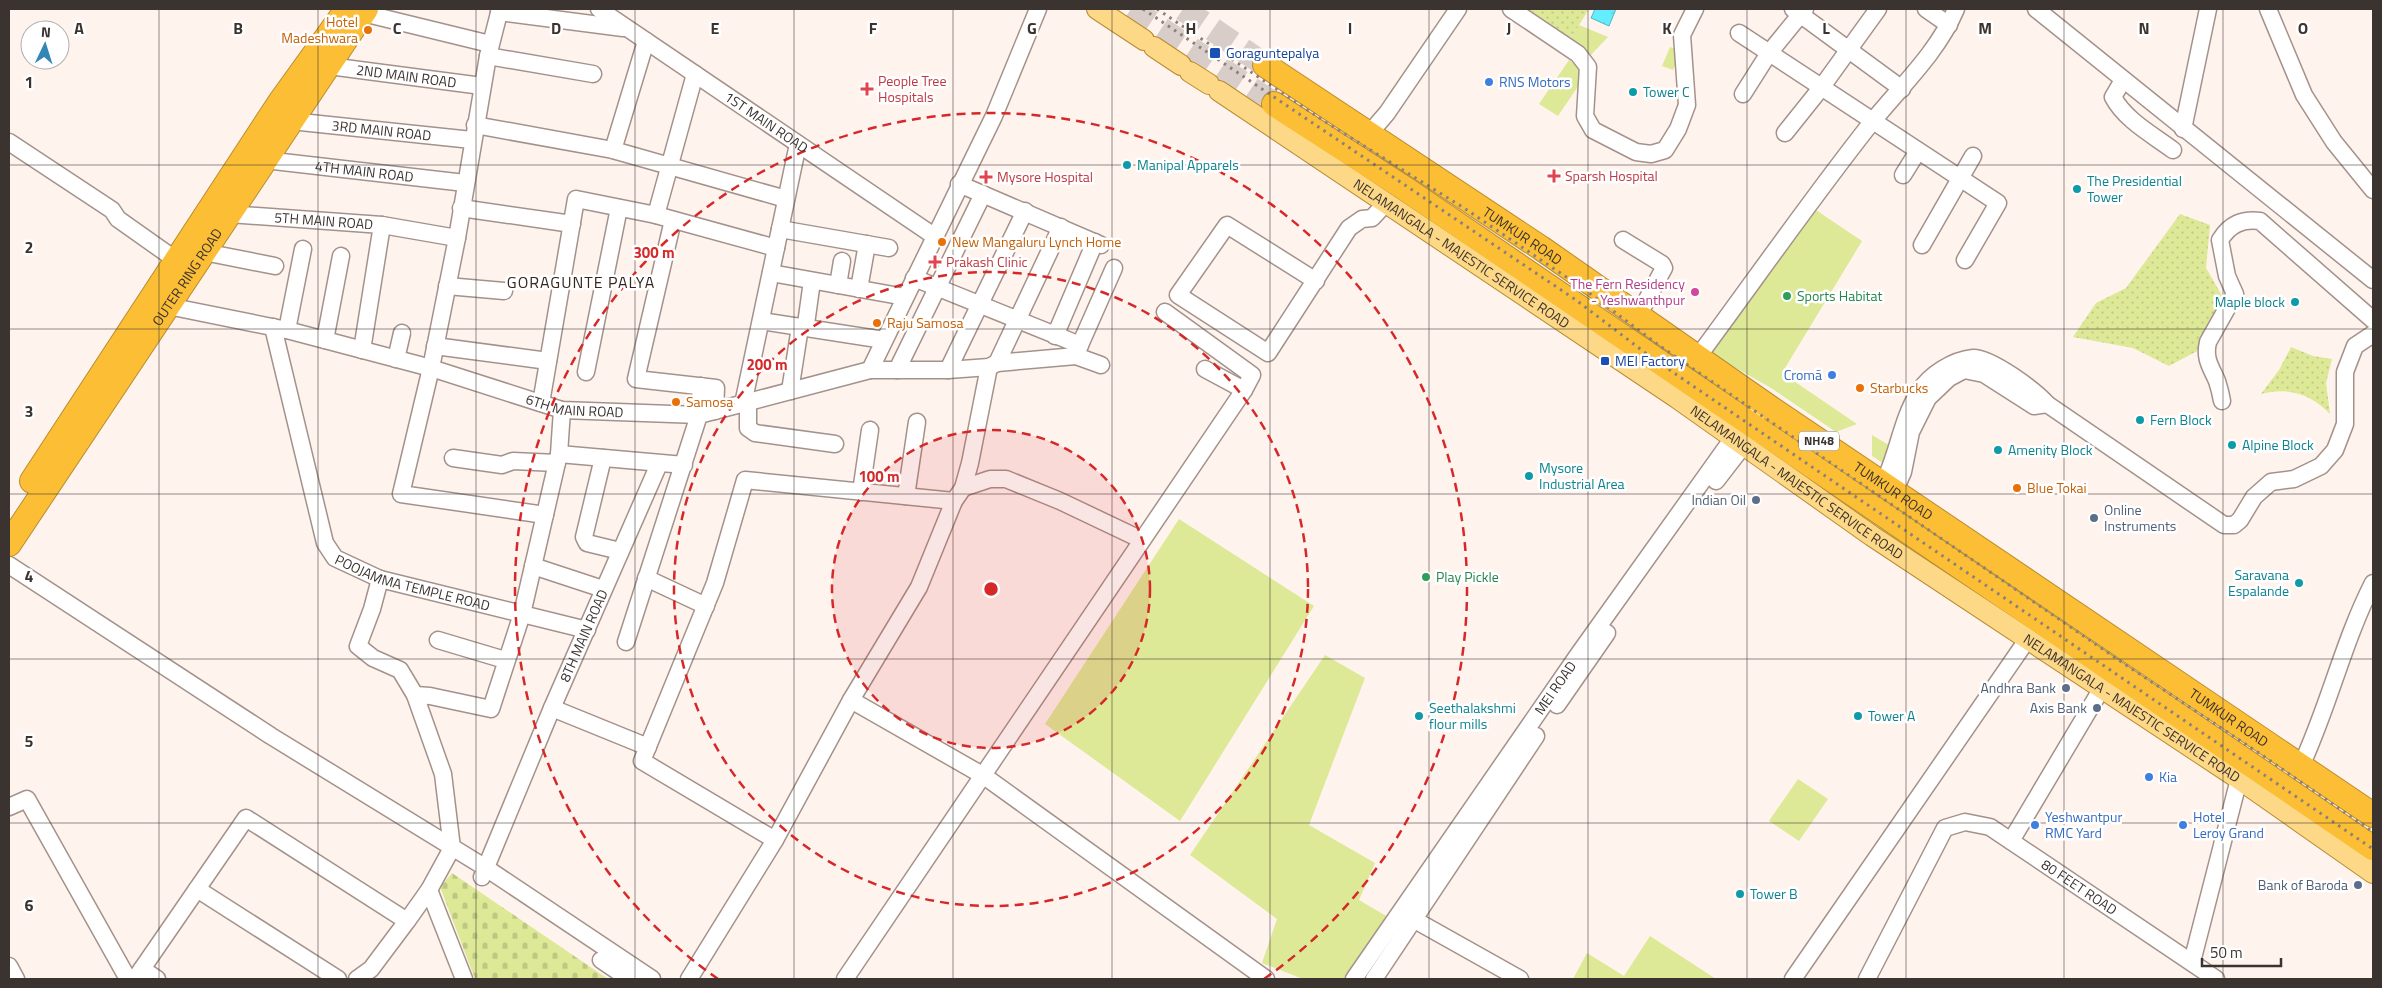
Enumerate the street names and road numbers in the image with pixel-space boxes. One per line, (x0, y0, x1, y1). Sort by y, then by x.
street label: 2ND MAIN ROAD (355, 59, 458, 93)
street label: 1ST MAIN ROAD (720, 86, 813, 158)
street label: 3RD MAIN ROAD (331, 114, 432, 146)
street label: 4TH MAIN ROAD (314, 155, 415, 187)
street label: NELAMANGALA - MAJESTIC SERVICE ROAD (1350, 173, 1574, 333)
street label: TUMKUR ROAD (1479, 201, 1567, 270)
street label: 5TH MAIN ROAD (274, 206, 374, 234)
street label: OUTER RING ROAD (147, 224, 227, 330)
street label: 6TH MAIN ROAD (523, 388, 624, 422)
street label: NELAMANGALA - MAJESTIC SERVICE ROAD (1686, 400, 1908, 564)
road number: NH48 (1799, 432, 1839, 451)
street label: TUMKUR ROAD (1849, 456, 1937, 525)
street label: POOJAMMA TEMPLE ROAD (332, 548, 492, 616)
street label: 8TH MAIN ROAD (554, 586, 613, 685)
street label: NELAMANGALA - MAJESTIC SERVICE ROAD (2020, 628, 2245, 787)
street label: MEI ROAD (1529, 656, 1581, 719)
street label: TUMKUR ROAD (2185, 683, 2273, 752)
street label: 80 FEET ROAD (2038, 854, 2122, 920)

